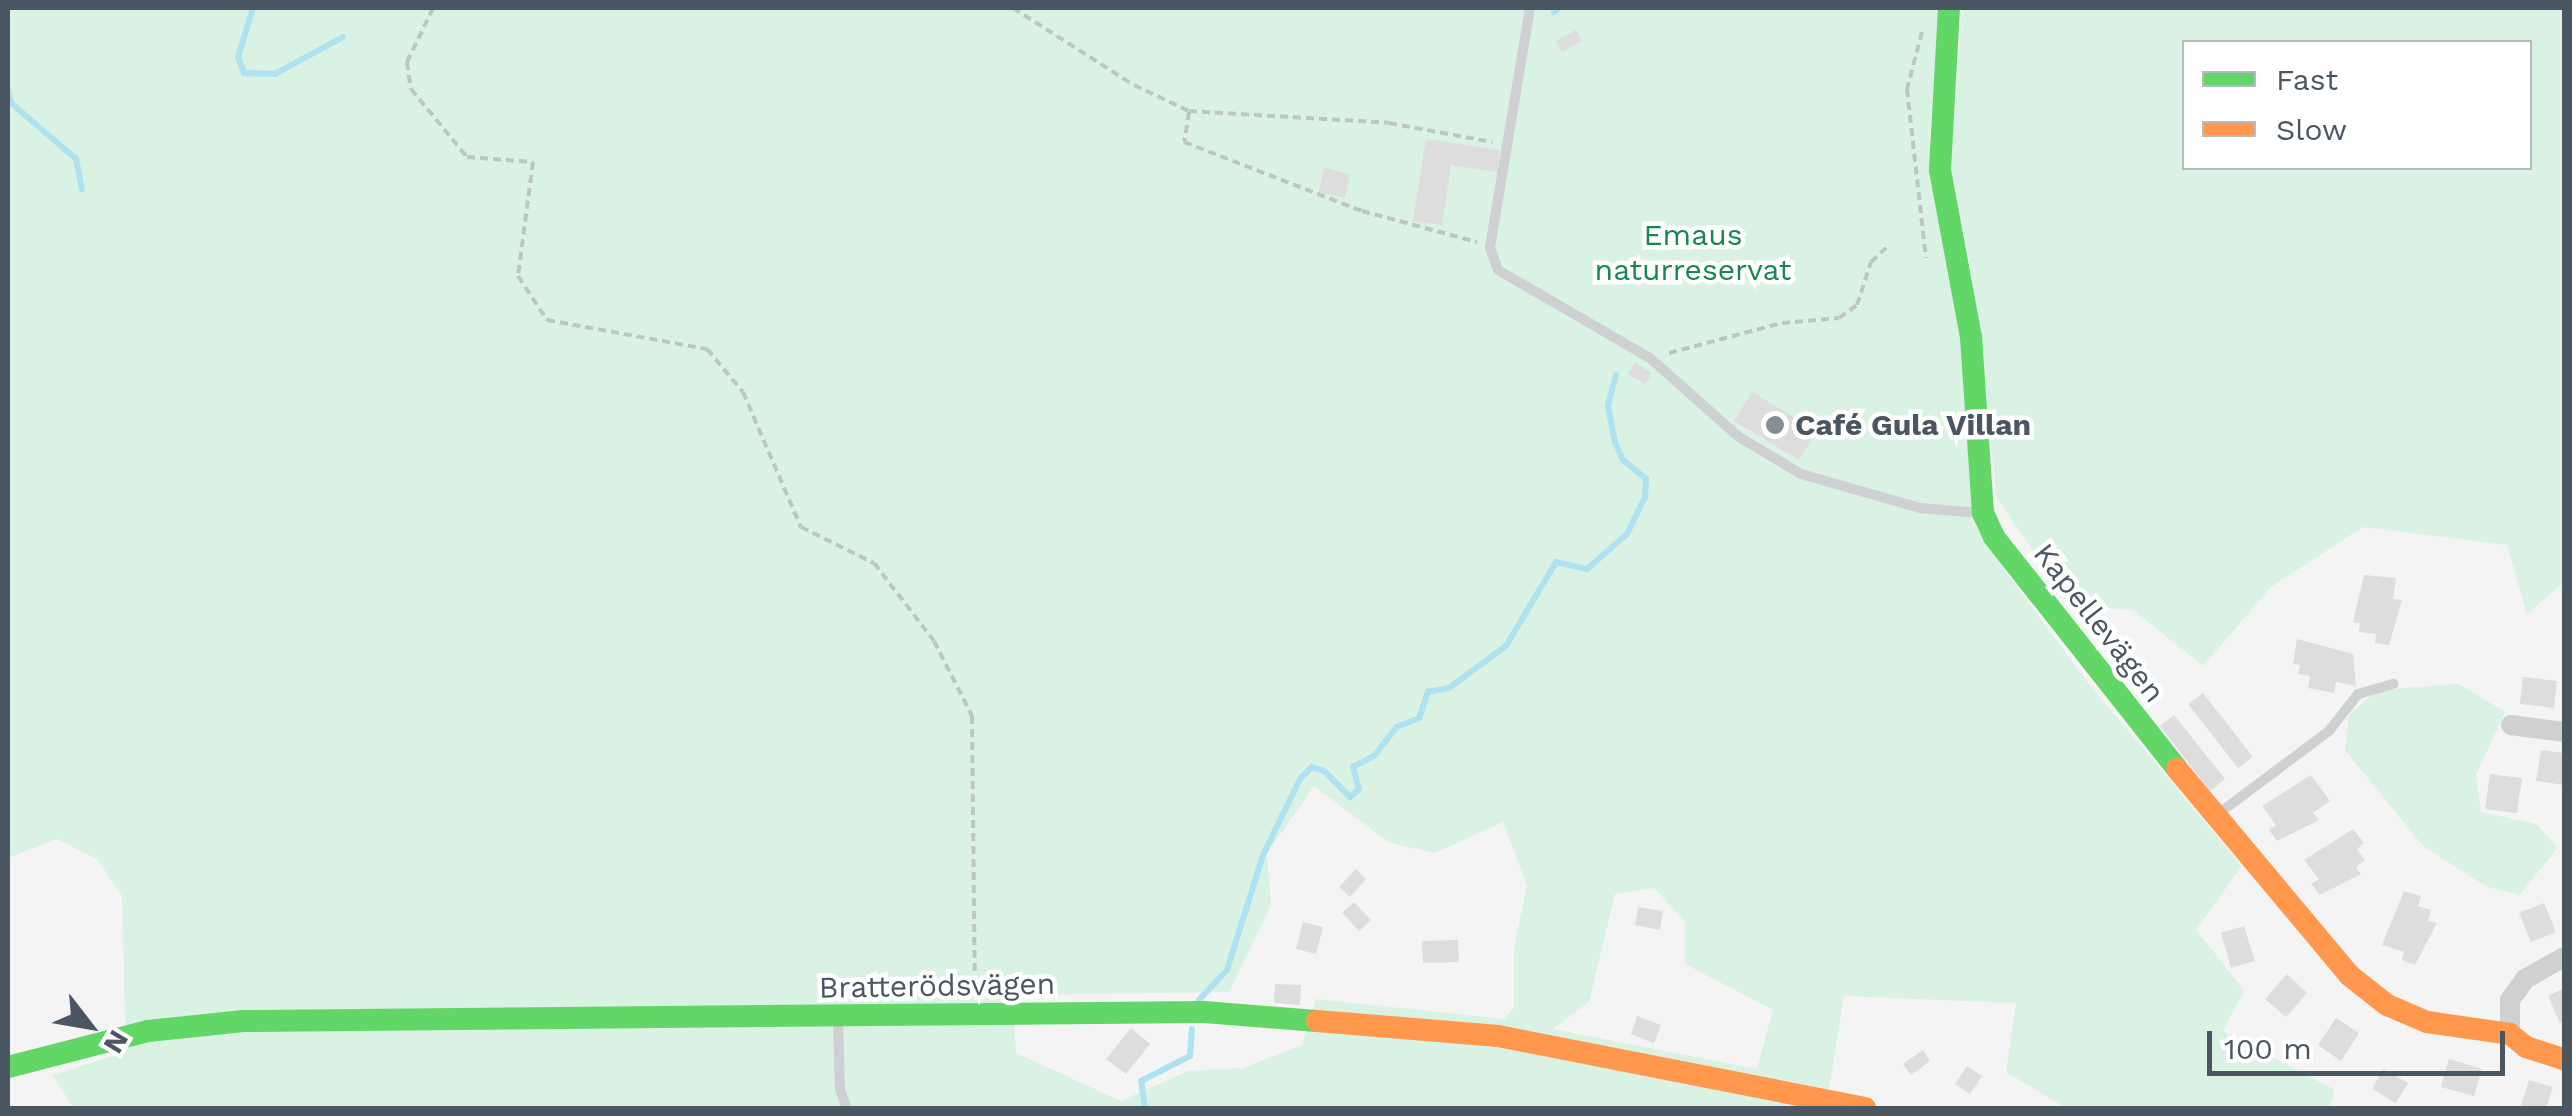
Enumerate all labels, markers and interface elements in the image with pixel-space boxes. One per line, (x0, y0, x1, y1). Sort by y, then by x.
legend (2182, 40, 2532, 170)
text: Fast (2276, 62, 2338, 97)
text: Slow (2276, 112, 2347, 147)
park label: Emaus naturreservat (1595, 217, 1791, 288)
place label: Café Gula Villan (1795, 407, 2032, 443)
marker: Café Gula Villan (1764, 414, 1786, 436)
street label: Kapellevägen (2026, 536, 2172, 710)
street label: Bratterödsvägen (819, 966, 1055, 1006)
north arrow (40, 976, 140, 1076)
scale bar (2212, 1011, 2510, 1073)
text: N (97, 1024, 136, 1059)
text: 100 m (2224, 1031, 2312, 1066)

